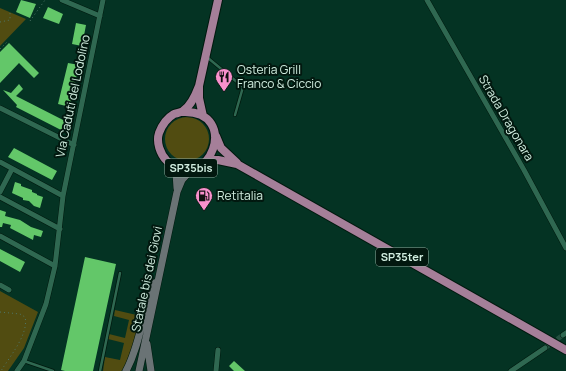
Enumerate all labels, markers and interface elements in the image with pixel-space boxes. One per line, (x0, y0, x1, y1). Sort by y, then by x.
street label: Via Caduti del Lodolino (51, 33, 94, 159)
place label: Osteria Grill Franco & Ciccio (237, 61, 321, 92)
restaurant icon: Osteria Grill Franco & Ciccio (214, 67, 234, 92)
street label: Strada Dragonara (475, 72, 538, 164)
road number: SP35bis (165, 159, 217, 177)
fuel station icon: Retitalia (194, 186, 214, 211)
place label: Retitalia (217, 187, 263, 204)
street label: Statale bis dei Giovi (127, 225, 166, 333)
road number: SP35ter (376, 248, 428, 266)

